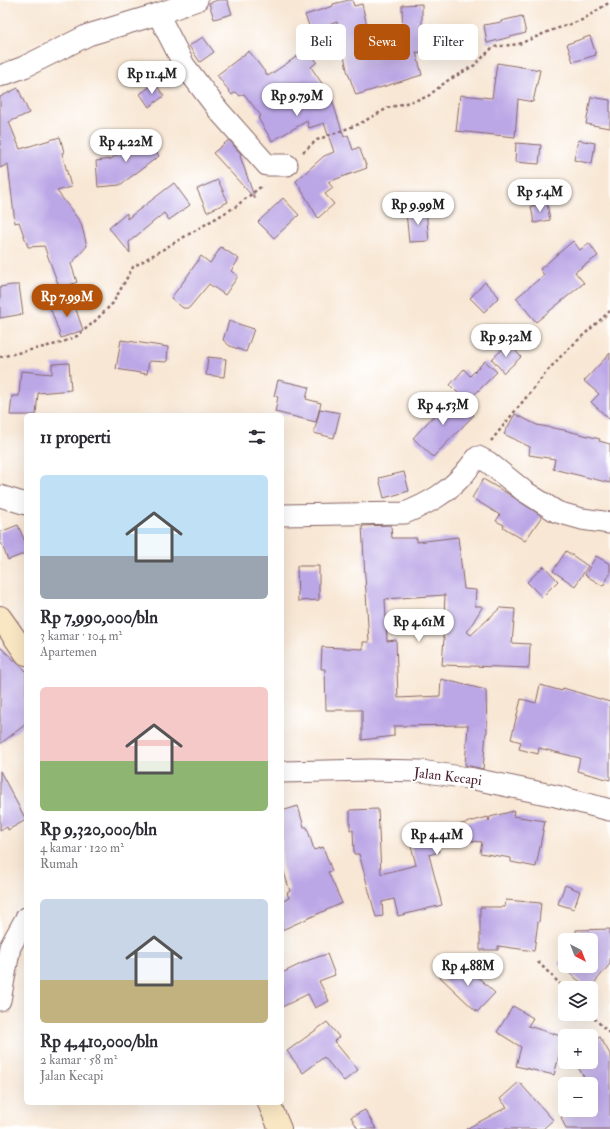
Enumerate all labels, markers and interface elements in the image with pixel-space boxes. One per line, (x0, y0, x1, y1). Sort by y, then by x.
chip: Beli (296, 24, 346, 60)
chip: Sewa (354, 24, 410, 60)
chip: Filter (418, 24, 478, 60)
pin: Rp 11.4M (111, 61, 193, 95)
text: Rp 11.4M (127, 66, 177, 82)
pin: Rp 9.79M (256, 83, 338, 117)
text: Rp 9.79M (271, 88, 323, 104)
pin: Rp 4.22M (85, 129, 167, 163)
text: Rp 4.22M (99, 134, 153, 150)
pin: Rp 5.4M (503, 179, 577, 213)
text: Rp 5.4M (517, 184, 563, 200)
pin: Rp 9.99M (377, 192, 459, 226)
text: Rp 9.99M (391, 197, 445, 213)
pin: Rp 7.99M (26, 284, 108, 318)
text: Rp 7.99M (41, 289, 93, 305)
pin: Rp 9.32M (465, 324, 547, 358)
text: Rp 9.32M (480, 329, 532, 345)
pin: Rp 4.53M (402, 392, 484, 426)
text: Rp 4.53M (417, 397, 469, 413)
icon: filters (246, 426, 268, 448)
text: 11 properti (40, 427, 111, 448)
icon: home (118, 501, 190, 573)
text: Rp 7,990,000/bln (40, 607, 158, 628)
pin: Rp 4.61M (378, 609, 460, 643)
text: Rp 4.61M (393, 614, 445, 630)
text: 3 kamar · 104 m² (40, 628, 122, 644)
text: Apartemen (40, 644, 97, 660)
icon: home (118, 713, 190, 785)
street label: Jalan Kecapi (412, 764, 483, 790)
text: Rp 9,320,000/bln (40, 819, 157, 840)
pin: Rp 4.41M (396, 822, 478, 856)
text: Rp 4.41M (411, 827, 463, 843)
text: 4 kamar · 120 m² (40, 840, 124, 856)
text: Rumah (40, 856, 78, 872)
icon: home (118, 925, 190, 997)
north arrow (558, 933, 598, 973)
map controls (558, 933, 598, 1117)
pin: Rp 4.88M (427, 953, 509, 987)
text: Rp 4.88M (441, 958, 495, 974)
button: layers (558, 981, 598, 1021)
button: + (558, 1029, 598, 1069)
text: Rp 4,410,000/bln (40, 1031, 158, 1052)
text: 2 kamar · 58 m² (40, 1052, 117, 1068)
text: Jalan Kecapi (40, 1068, 103, 1084)
button: − (558, 1077, 598, 1117)

